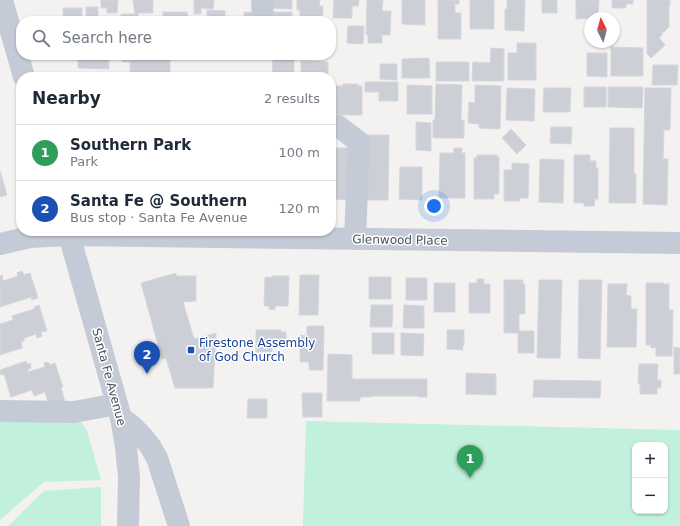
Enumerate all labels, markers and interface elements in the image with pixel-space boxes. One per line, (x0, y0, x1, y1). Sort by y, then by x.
north arrow (584, 12, 620, 48)
search box (16, 16, 336, 60)
icon: search (30, 27, 52, 49)
text: Search here (62, 29, 152, 47)
text: Nearby (32, 88, 101, 108)
text: 2 results (264, 91, 320, 106)
text: Southern Park (70, 136, 191, 154)
text: 1 (40, 145, 50, 160)
text: 100 m (278, 145, 320, 160)
text: Park (70, 154, 98, 169)
text: Santa Fe @ Southern (70, 192, 247, 210)
your location (424, 196, 444, 216)
text: 2 (40, 201, 50, 216)
text: 120 m (278, 201, 320, 216)
text: Bus stop · Santa Fe Avenue (70, 210, 247, 225)
street label: Glenwood Place (352, 232, 448, 248)
street label: Santa Fe Avenue (89, 327, 129, 427)
place label: Firestone Assembly of God Church (199, 336, 315, 364)
pin: 2 (134, 341, 160, 374)
marker: Firestone Assembly of God Church (186, 345, 196, 355)
map controls (632, 442, 668, 514)
button: + (632, 442, 668, 478)
pin: 1 (457, 445, 483, 478)
button: − (632, 478, 668, 514)

